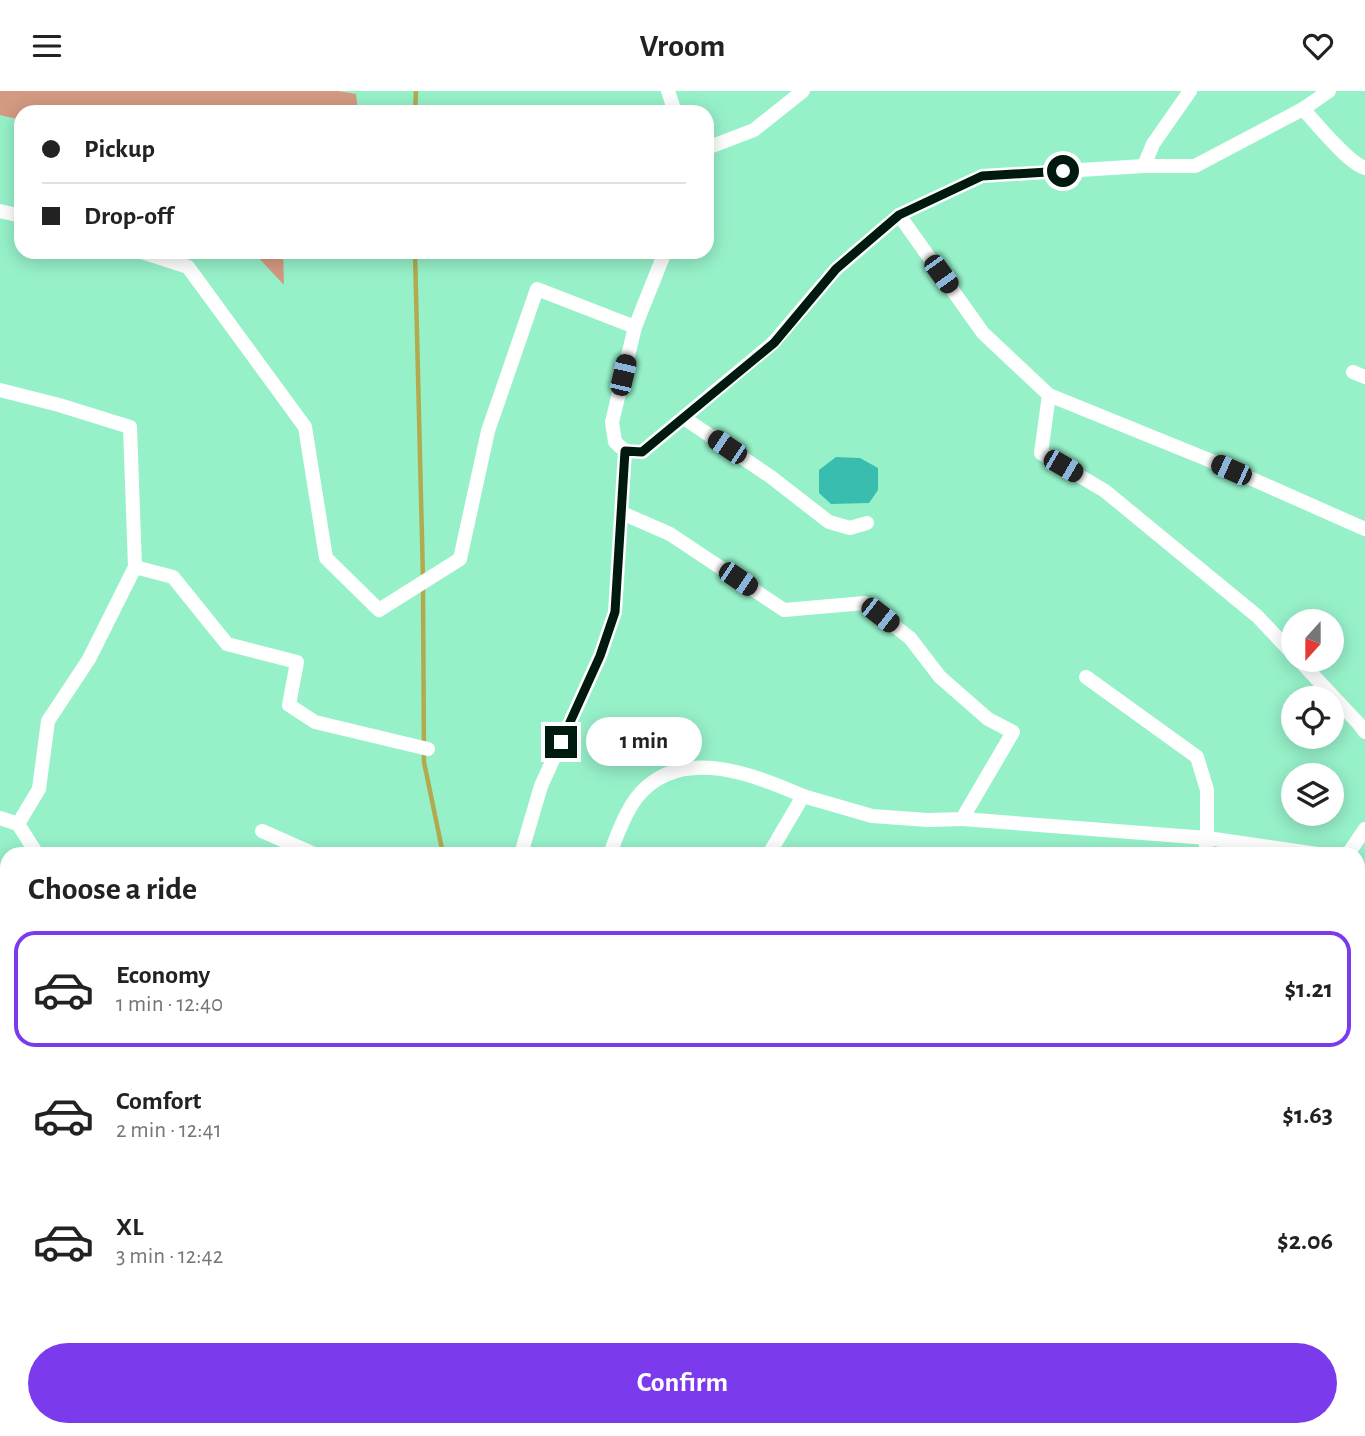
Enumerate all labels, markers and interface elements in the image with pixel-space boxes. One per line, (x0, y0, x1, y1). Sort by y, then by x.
icon: menu (28, 27, 66, 65)
icon: heart (1299, 27, 1337, 65)
text: Vroom (640, 30, 725, 62)
text: Pickup (84, 136, 155, 162)
route start (1047, 155, 1079, 187)
text: Drop-off (84, 203, 173, 229)
car (921, 251, 962, 297)
car (609, 352, 638, 398)
car (704, 427, 751, 467)
car (1040, 446, 1087, 486)
car (1208, 452, 1255, 488)
car (715, 559, 762, 599)
car (857, 594, 904, 636)
north arrow (1281, 609, 1344, 672)
map controls (1281, 609, 1344, 826)
button: locate (1281, 686, 1344, 749)
callout: 1 min (586, 717, 701, 767)
route end (545, 726, 577, 758)
text: 1 min (620, 730, 668, 753)
button: layers (1281, 763, 1344, 826)
text: Choose a ride (28, 873, 197, 905)
icon: car (32, 958, 95, 1021)
text: Economy (116, 962, 210, 988)
text: $1.21 (1284, 976, 1333, 1002)
text: 1 min · 12:40 (116, 993, 223, 1016)
icon: car (32, 1084, 95, 1147)
text: Comfort (116, 1088, 201, 1114)
text: $1.63 (1282, 1102, 1333, 1128)
text: 2 min · 12:41 (116, 1119, 222, 1142)
icon: car (32, 1210, 95, 1273)
text: XL (116, 1214, 143, 1240)
text: $2.06 (1277, 1228, 1333, 1254)
text: 3 min · 12:42 (116, 1245, 223, 1268)
button: Confirm (28, 1343, 1337, 1423)

